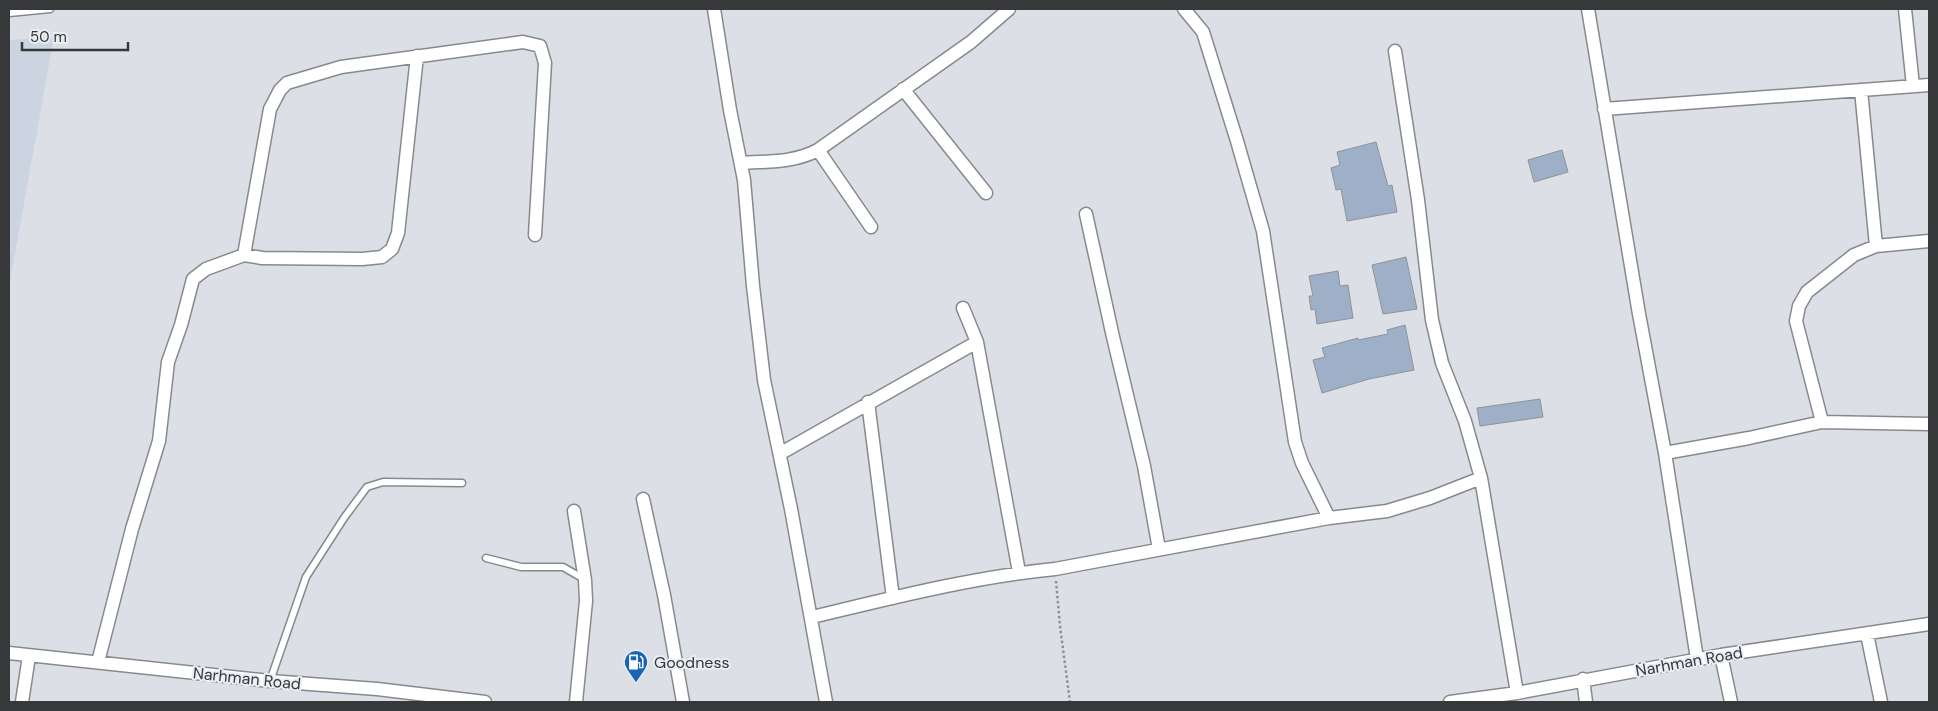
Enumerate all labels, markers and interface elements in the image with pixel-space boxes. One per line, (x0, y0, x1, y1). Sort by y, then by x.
scale bar (22, 20, 129, 52)
text: 50 m (30, 27, 67, 47)
street label: Narhman Road (1634, 642, 1744, 681)
fuel station icon: Goodness (623, 649, 649, 683)
place label: Goodness (654, 652, 729, 673)
street label: Narhman Road (192, 662, 302, 695)

